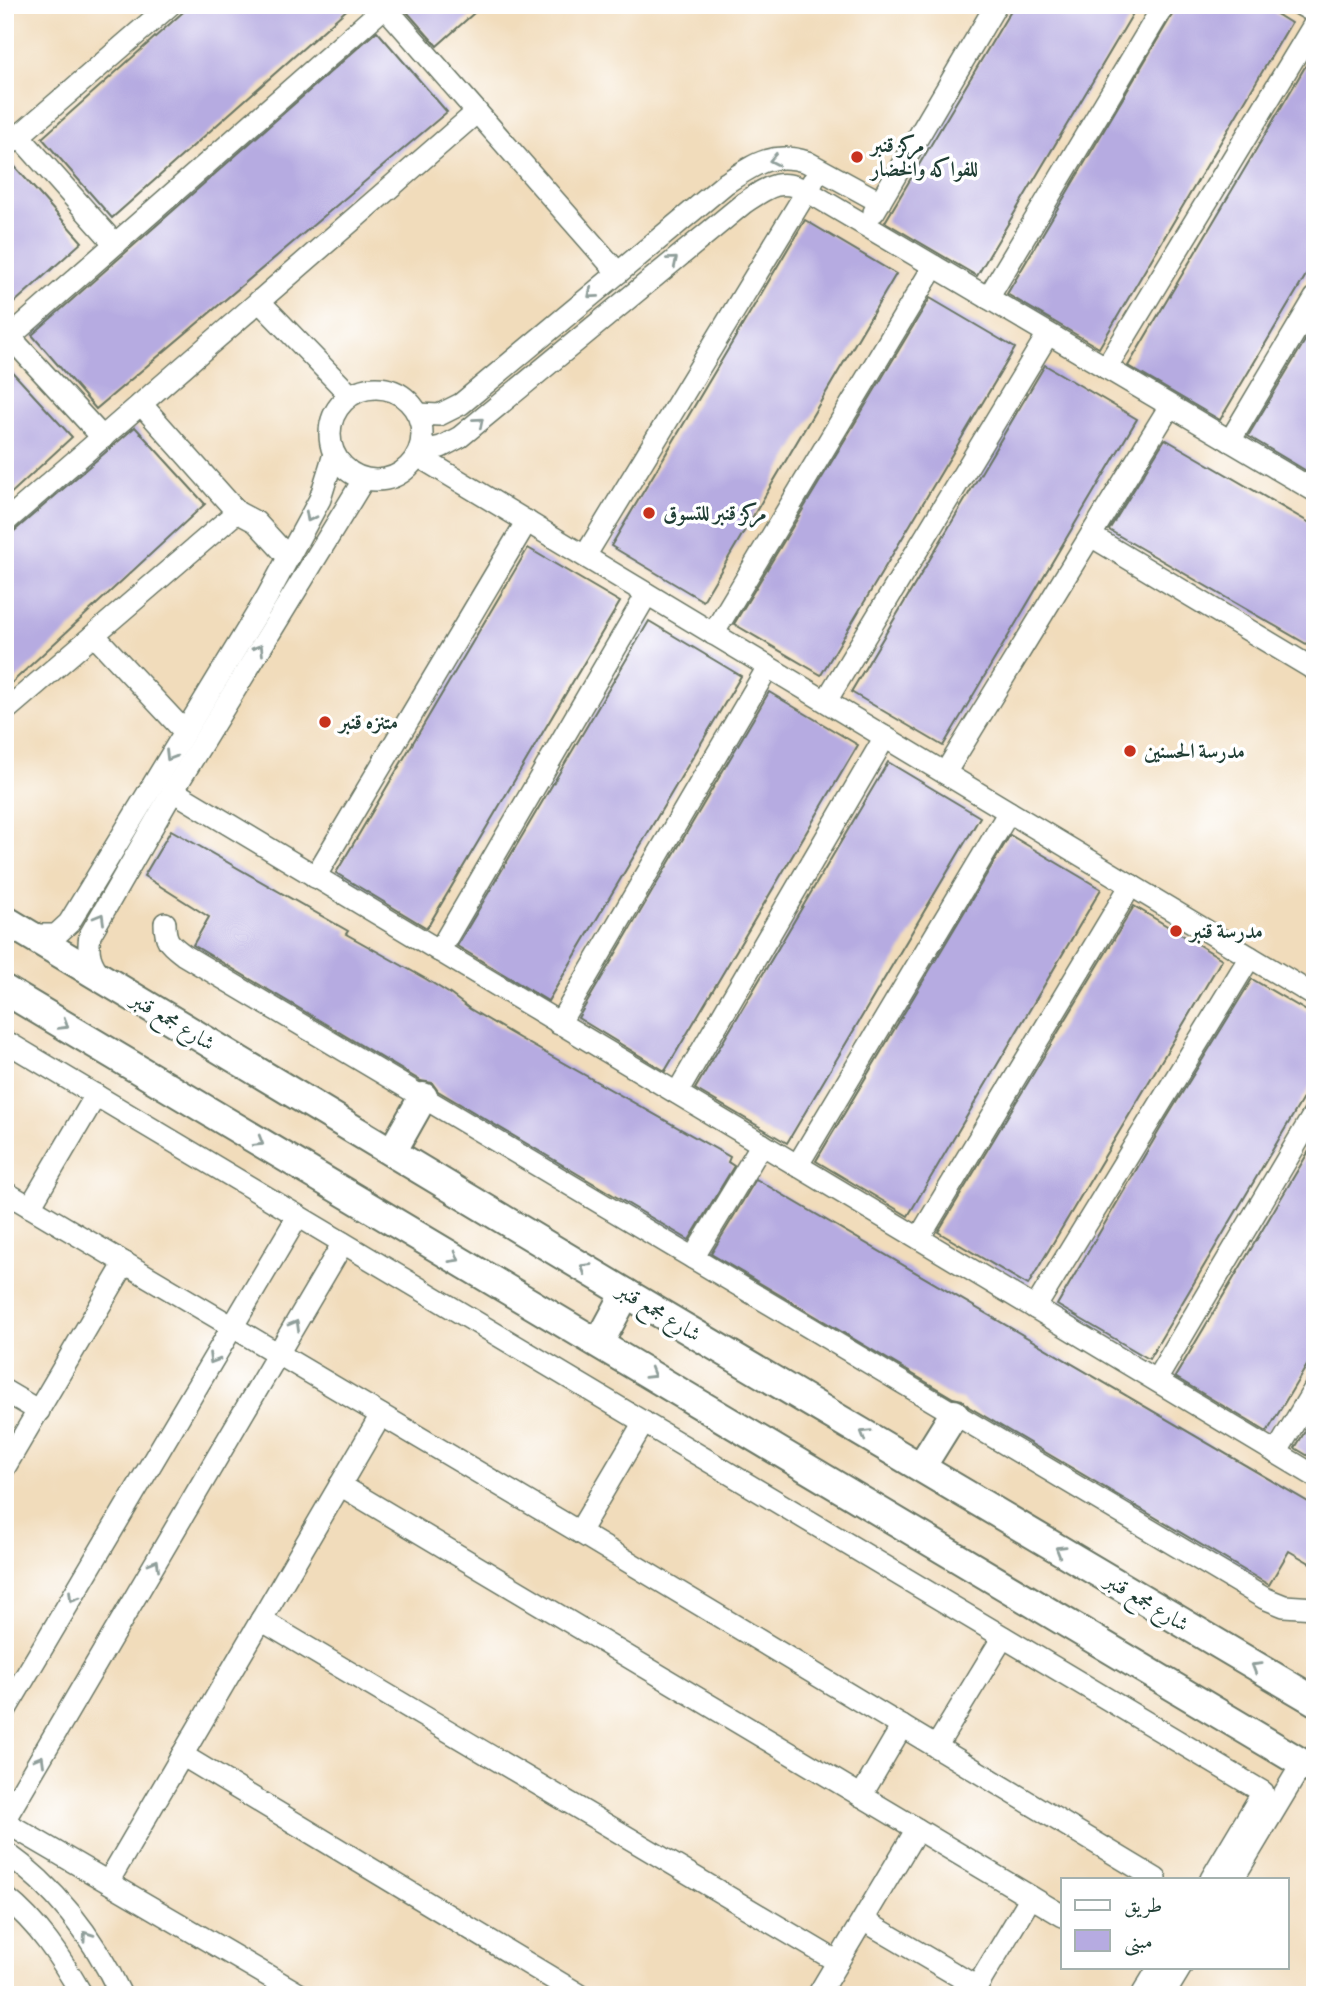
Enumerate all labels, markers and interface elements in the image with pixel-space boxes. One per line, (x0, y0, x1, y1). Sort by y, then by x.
place label: مركز قنبر للفواكه والخضار (869, 131, 978, 183)
marker: مركز قنبر للفواكه والخضار (849, 149, 865, 165)
one-way arrow (768, 151, 780, 166)
one-way arrow (665, 257, 678, 269)
one-way arrow (588, 286, 601, 298)
one-way arrow (470, 418, 483, 430)
place label: مركز قنبر للتسوق (663, 499, 766, 528)
marker: مركز قنبر للتسوق (641, 505, 657, 521)
one-way arrow (305, 510, 318, 523)
one-way arrow (251, 644, 264, 657)
place label: متنزه قنبر (337, 708, 398, 736)
marker: متنزه قنبر (317, 714, 333, 730)
place label: مدرسة الحسنين (1144, 737, 1245, 765)
marker: مدرسة الحسنين (1122, 743, 1138, 759)
one-way arrow (165, 748, 178, 761)
one-way arrow (92, 912, 105, 925)
place label: مدرسة قنبر (1188, 917, 1263, 945)
marker: مدرسة قنبر (1168, 923, 1184, 939)
street label: شارع مجمع قنبر (122, 984, 220, 1061)
one-way arrow (56, 1017, 69, 1030)
one-way arrow (251, 1134, 264, 1147)
one-way arrow (447, 1250, 460, 1263)
one-way arrow (579, 1263, 592, 1276)
street label: شارع مجمع قنبر (608, 1275, 706, 1352)
one-way arrow (287, 1320, 300, 1333)
one-way arrow (209, 1351, 222, 1364)
one-way arrow (643, 1365, 656, 1378)
one-way arrow (859, 1430, 872, 1443)
one-way arrow (1055, 1546, 1068, 1559)
one-way arrow (147, 1558, 160, 1571)
street label: شارع مجمع قنبر (1096, 1565, 1194, 1642)
one-way arrow (68, 1589, 81, 1602)
one-way arrow (1251, 1662, 1264, 1675)
one-way arrow (32, 1755, 45, 1768)
legend (1061, 1878, 1288, 1968)
text: طريق (1124, 1891, 1162, 1919)
text: مبنى (1124, 1927, 1153, 1956)
one-way arrow (83, 1931, 95, 1944)

